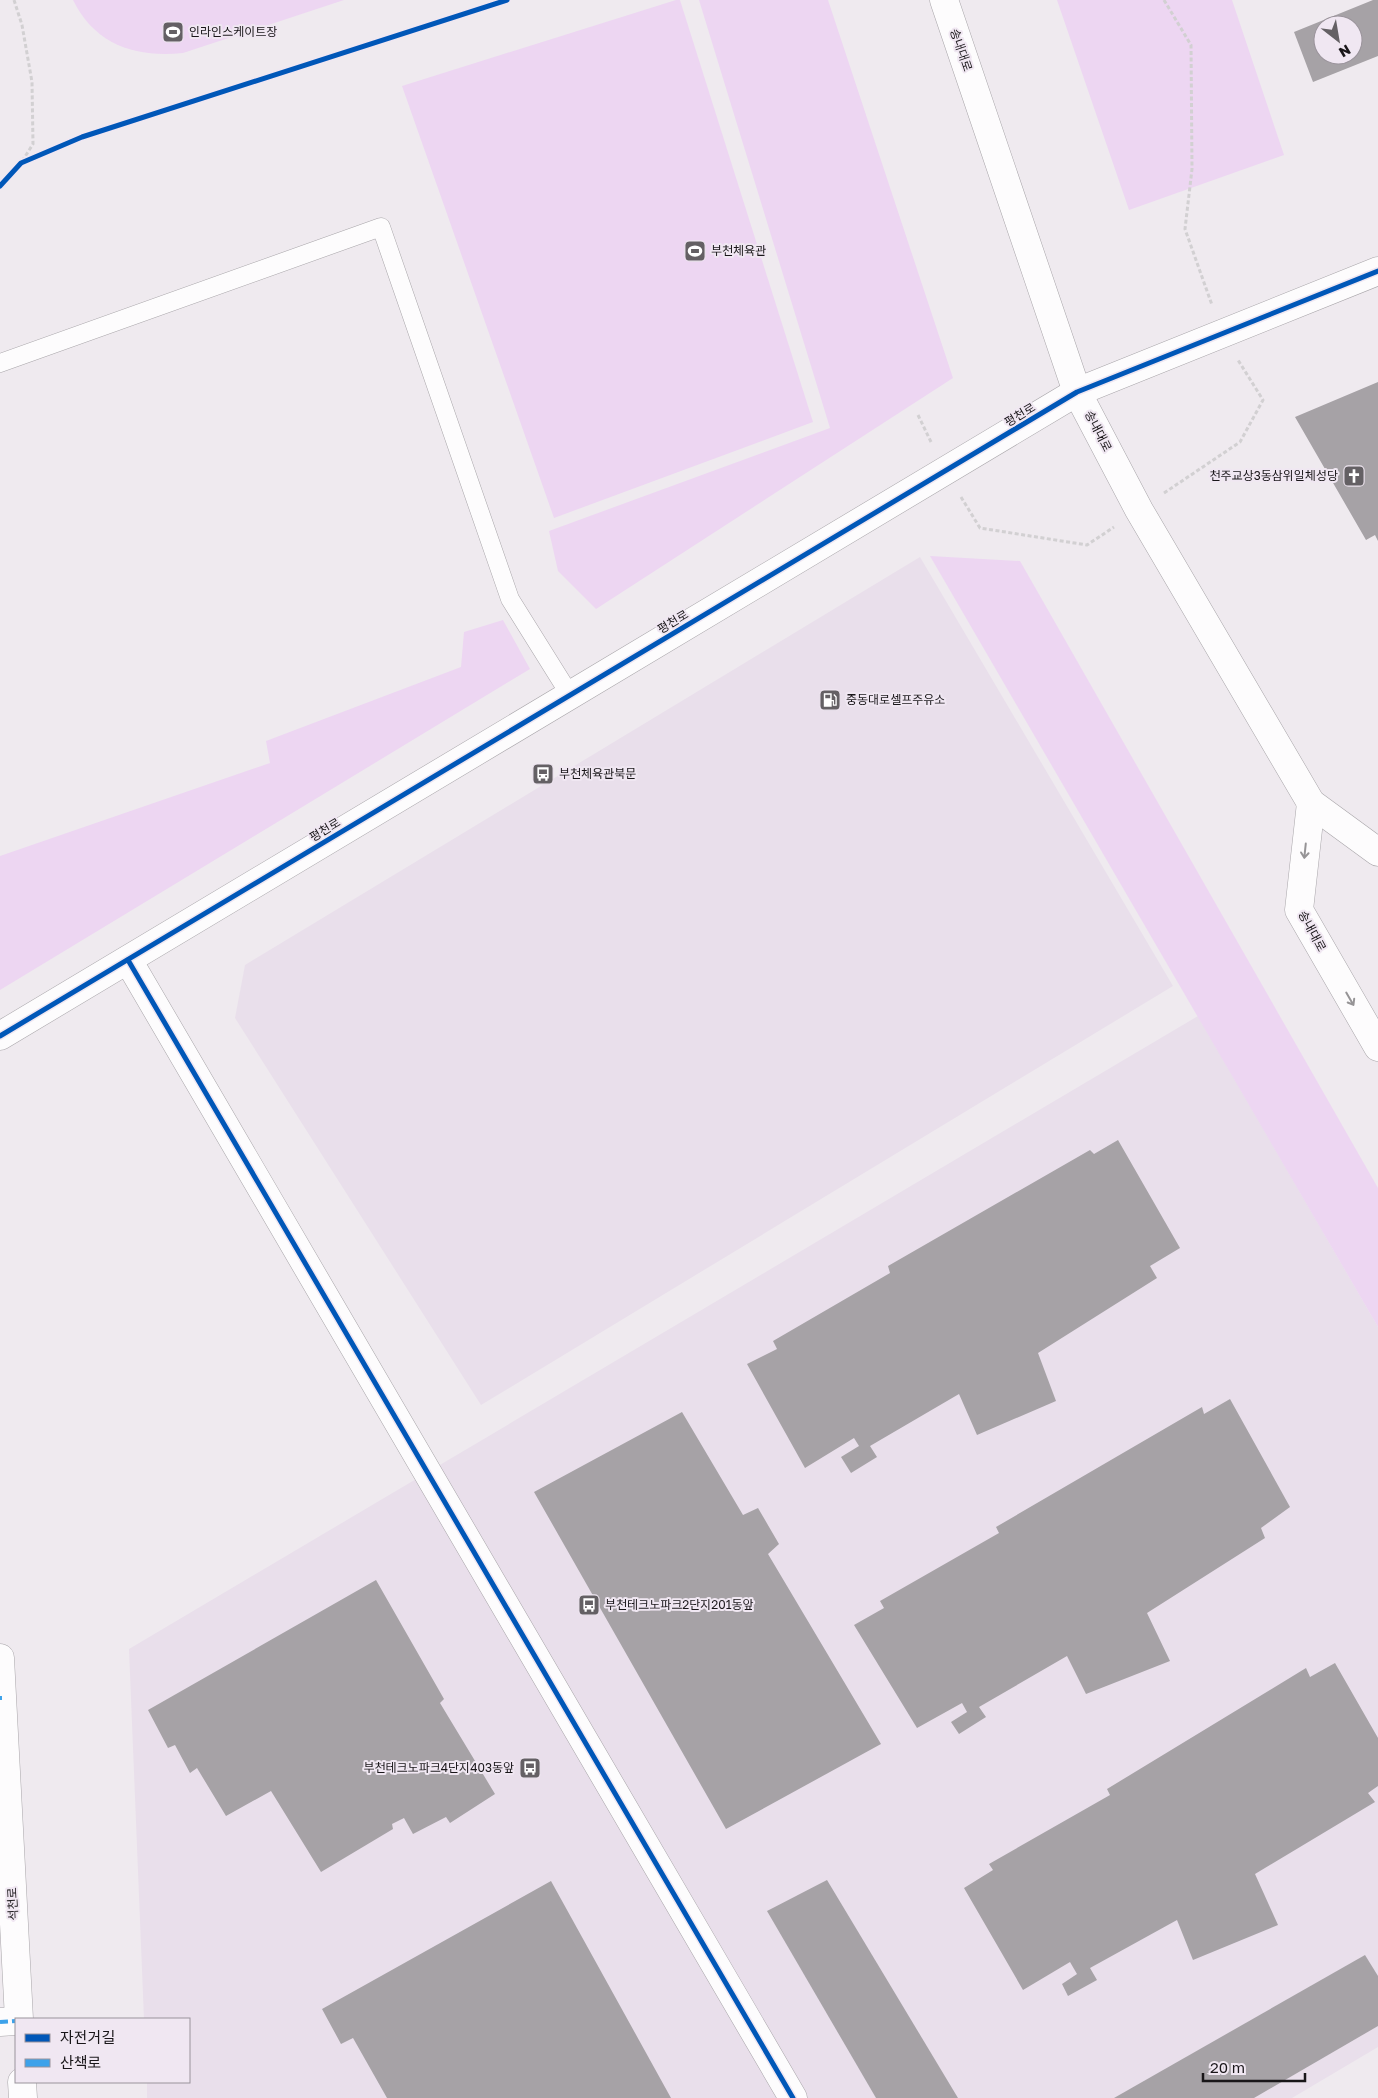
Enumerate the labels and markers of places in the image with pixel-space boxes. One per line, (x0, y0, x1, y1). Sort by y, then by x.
sports icon: 인라인스케이트장 (161, 20, 185, 44)
place label: 인라인스케이트장 (189, 24, 277, 39)
sports icon: 부천체육관 (683, 239, 707, 263)
place label: 부천체육관 (711, 243, 766, 258)
church icon: 천주교상3동삼위일체성당 (1342, 464, 1366, 488)
place label: 천주교상3동삼위일체성당 (1210, 468, 1338, 483)
fuel station icon: 중동대로셀프주유소 (818, 688, 842, 712)
place label: 중동대로셀프주유소 (846, 692, 945, 707)
bus stop icon: 부천체육관북문 (531, 762, 555, 786)
place label: 부천체육관북문 (559, 766, 636, 781)
bus stop icon: 부천테크노파크2단지201동앞 (577, 1593, 601, 1617)
place label: 부천테크노파크2단지201동앞 (605, 1597, 754, 1612)
bus stop icon: 부천테크노파크4단지403동앞 (518, 1756, 542, 1780)
place label: 부천테크노파크4단지403동앞 (363, 1760, 514, 1775)

